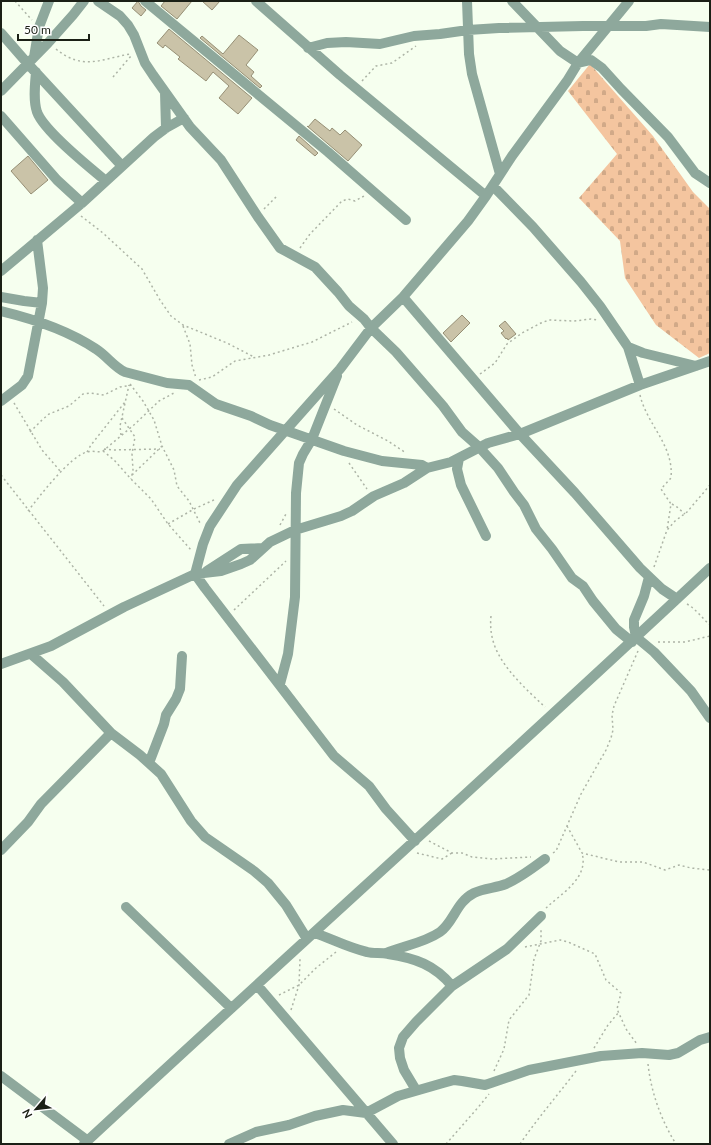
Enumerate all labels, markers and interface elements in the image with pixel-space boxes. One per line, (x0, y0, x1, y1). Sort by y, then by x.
scale bar (18, 16, 89, 42)
text: 50 m (24, 22, 51, 37)
north arrow (16, 1089, 56, 1129)
text: N (19, 1107, 34, 1121)

